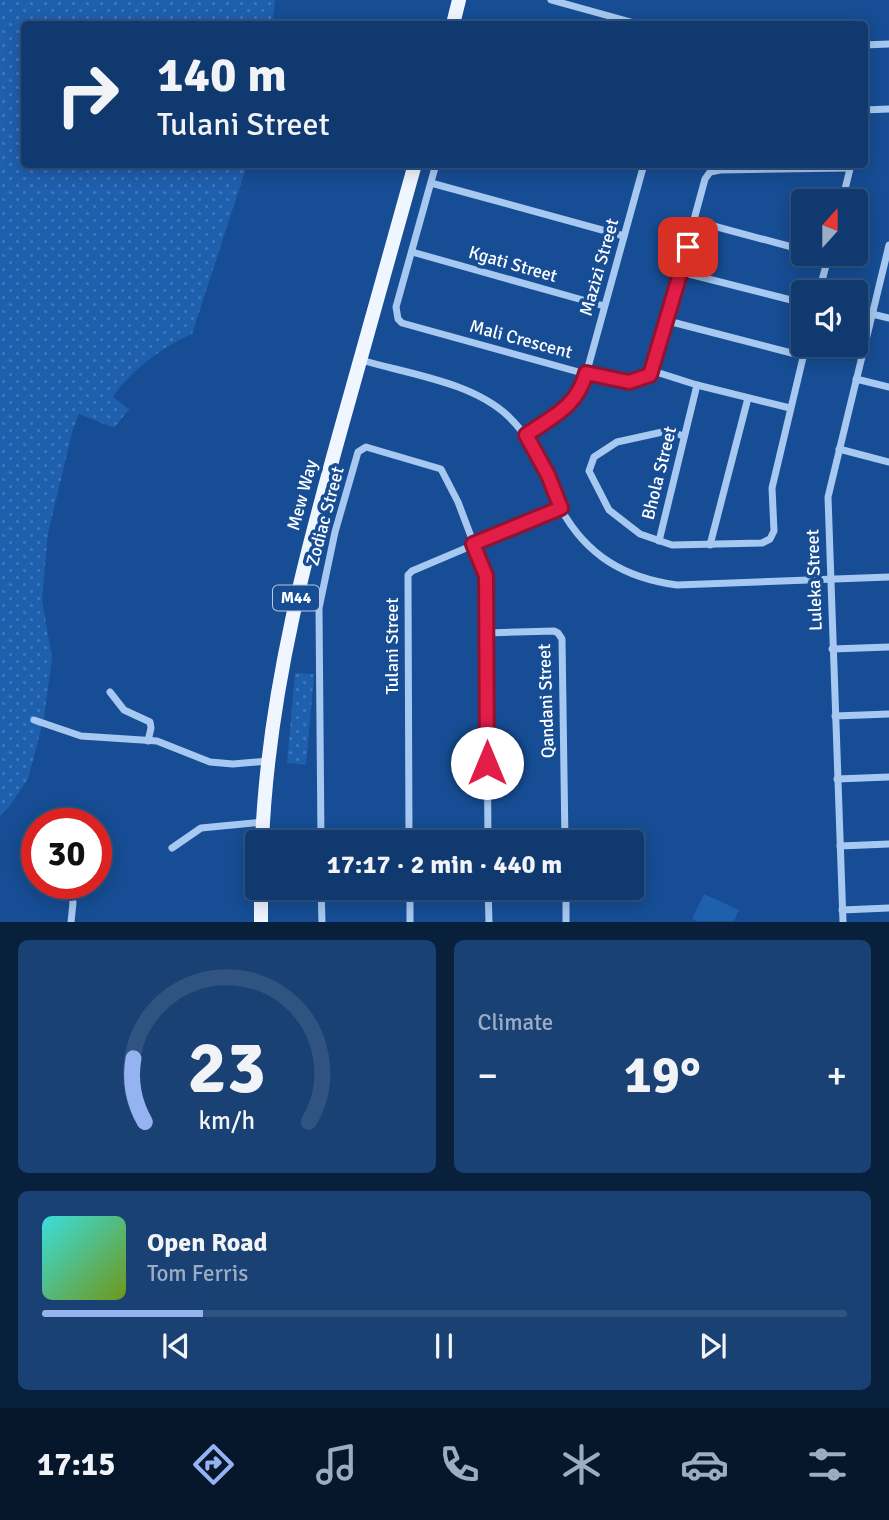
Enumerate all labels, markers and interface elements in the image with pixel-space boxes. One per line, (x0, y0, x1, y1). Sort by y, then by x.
text: 140 m (157, 45, 287, 105)
icon: right (42, 49, 133, 140)
text: Tulani Street (157, 105, 330, 144)
north arrow (791, 189, 868, 266)
map controls (791, 189, 868, 357)
street label: Mazizi Street (575, 216, 623, 318)
pin (658, 217, 718, 277)
icon: arrive (669, 228, 707, 266)
street label: Kgati Street (466, 241, 560, 287)
button: sound (791, 280, 868, 357)
street label: Mali Crescent (467, 315, 575, 363)
street label: Bhola Street (637, 424, 681, 522)
street label: Mew Way (282, 457, 322, 533)
street label: Zodiac Street (301, 464, 349, 568)
street label: Luleka Street (801, 529, 827, 631)
road number: M44 (273, 586, 319, 610)
street label: Tulani Street (381, 597, 403, 695)
street label: Qandani Street (533, 643, 559, 759)
position arrow (450, 726, 524, 800)
speed limit sign: 30 (21, 808, 112, 899)
text: 17:17 · 2 min · 440 m (327, 849, 562, 881)
text: Climate (478, 1008, 553, 1037)
text: 23 (187, 1025, 266, 1114)
text: 19° (624, 1043, 701, 1107)
text: − (478, 1052, 498, 1099)
text: + (826, 1052, 847, 1099)
text: km/h (198, 1105, 255, 1136)
text: Open Road (147, 1227, 268, 1259)
text: Tom Ferris (147, 1259, 248, 1288)
icon: previous (157, 1327, 195, 1365)
icon: pause (425, 1327, 463, 1365)
icon: next (694, 1327, 732, 1365)
icon: directions (189, 1440, 238, 1489)
icon: music (312, 1440, 361, 1489)
icon: phone (435, 1440, 484, 1489)
icon: climate (557, 1440, 606, 1489)
icon: car (680, 1440, 729, 1489)
icon: filters (803, 1440, 852, 1489)
text: 17:15 (37, 1445, 115, 1484)

